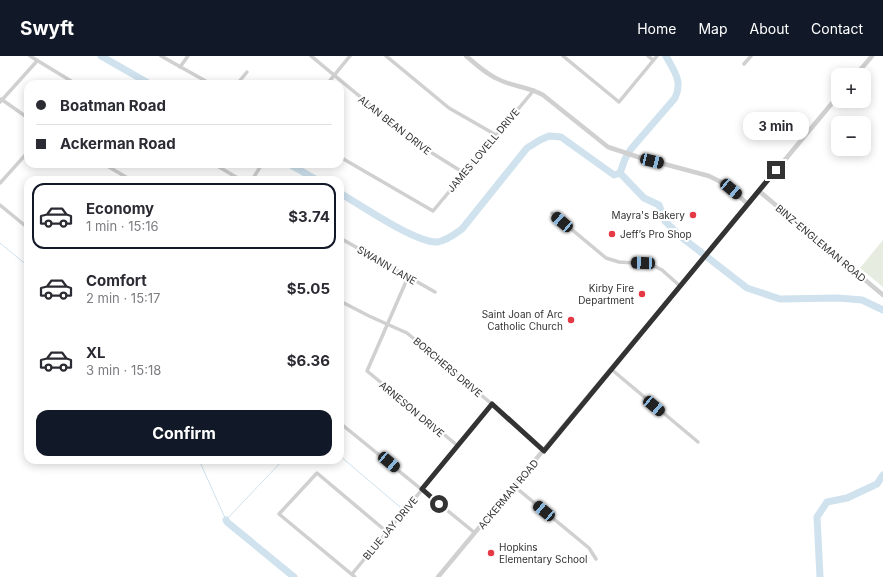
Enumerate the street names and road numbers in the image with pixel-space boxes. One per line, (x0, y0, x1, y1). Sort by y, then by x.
street label: ALAN BEAN DRIVE (356, 93, 434, 157)
street label: JAMES LOVELL DRIVE (444, 106, 522, 194)
street label: BINZ-ENGLEMAN ROAD (773, 202, 869, 284)
street label: SWANN LANE (355, 243, 419, 287)
street label: BORCHERS DRIVE (411, 335, 485, 399)
street label: ARNESON DRIVE (377, 379, 447, 439)
street label: ACKERMAN ROAD (475, 457, 541, 531)
street label: BLUE JAY DRIVE (360, 494, 420, 562)

